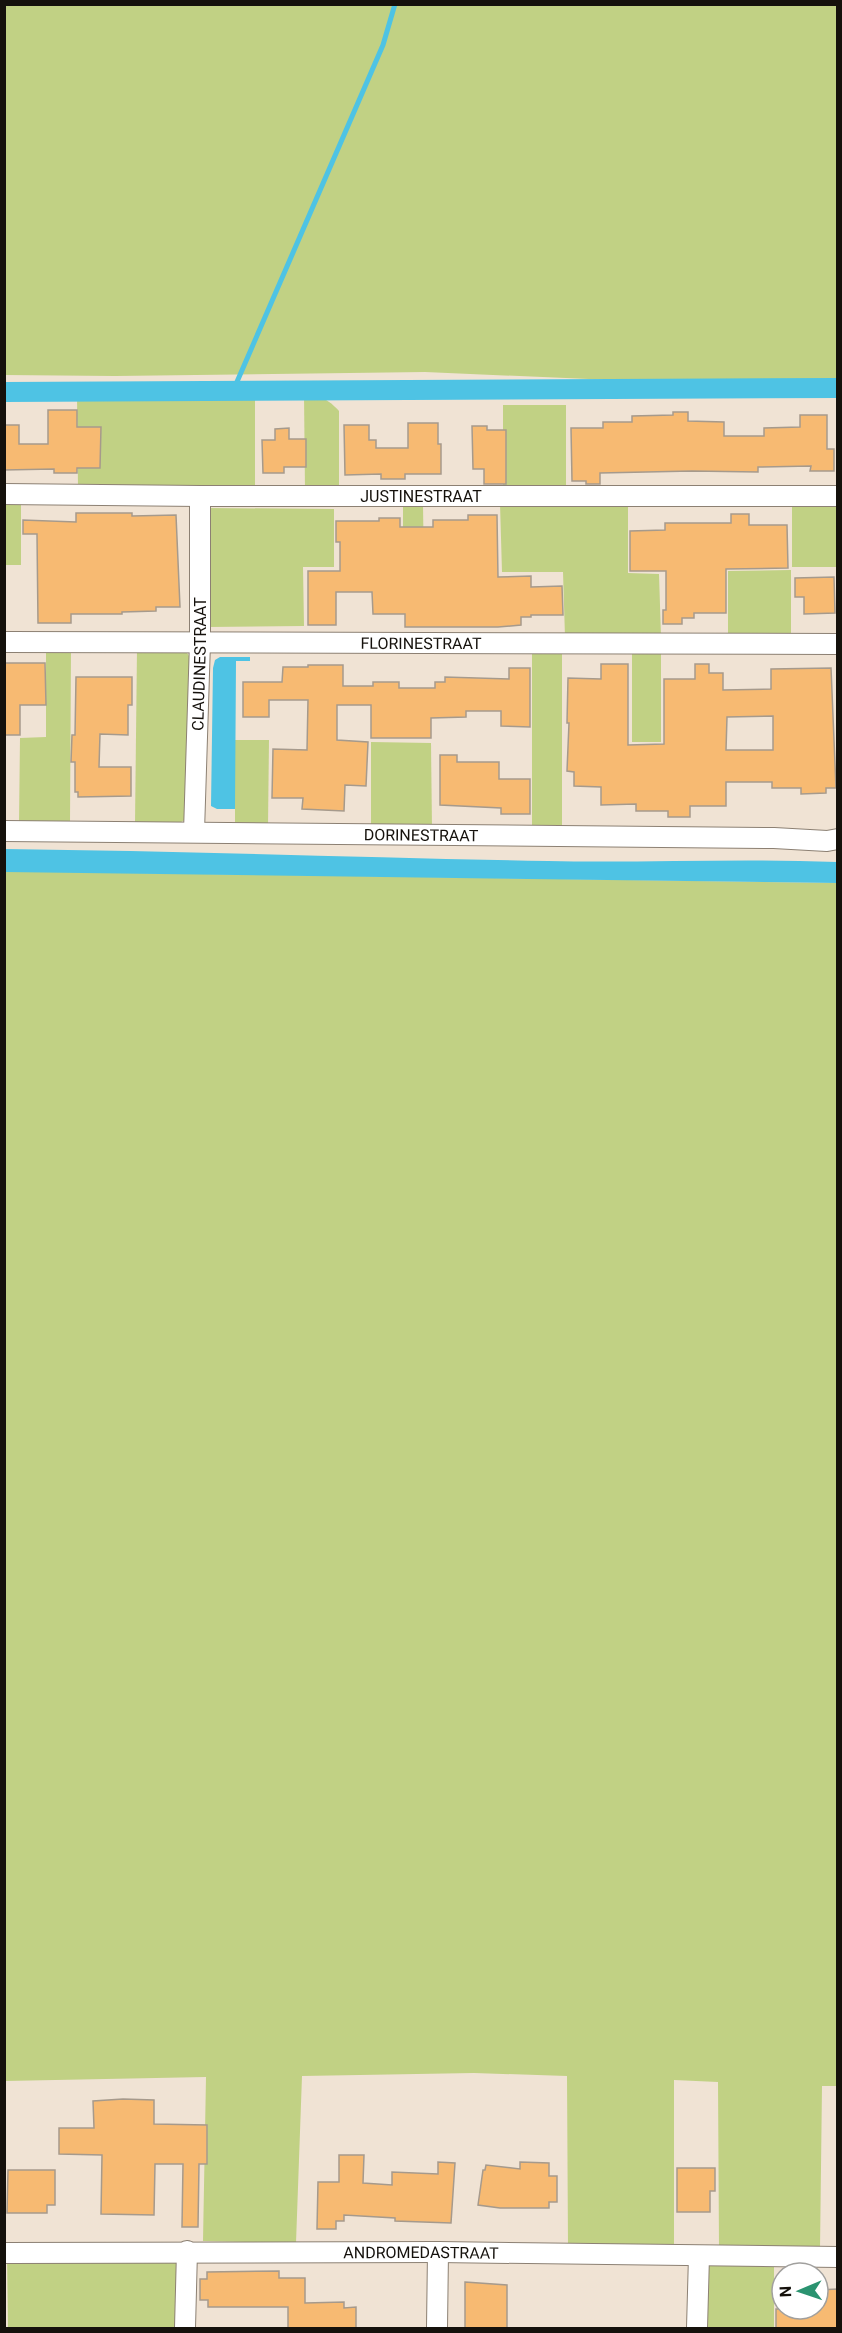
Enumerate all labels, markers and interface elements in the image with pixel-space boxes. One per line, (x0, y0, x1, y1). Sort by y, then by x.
street label: JUSTINESTRAAT (360, 487, 482, 506)
street label: CLAUDINESTRAAT (188, 597, 210, 731)
street label: FLORINESTRAAT (360, 633, 482, 653)
street label: DORINESTRAAT (364, 825, 479, 845)
street label: ANDROMEDASTRAAT (343, 2242, 499, 2262)
north arrow (770, 2261, 830, 2321)
text: N (776, 2286, 795, 2297)

